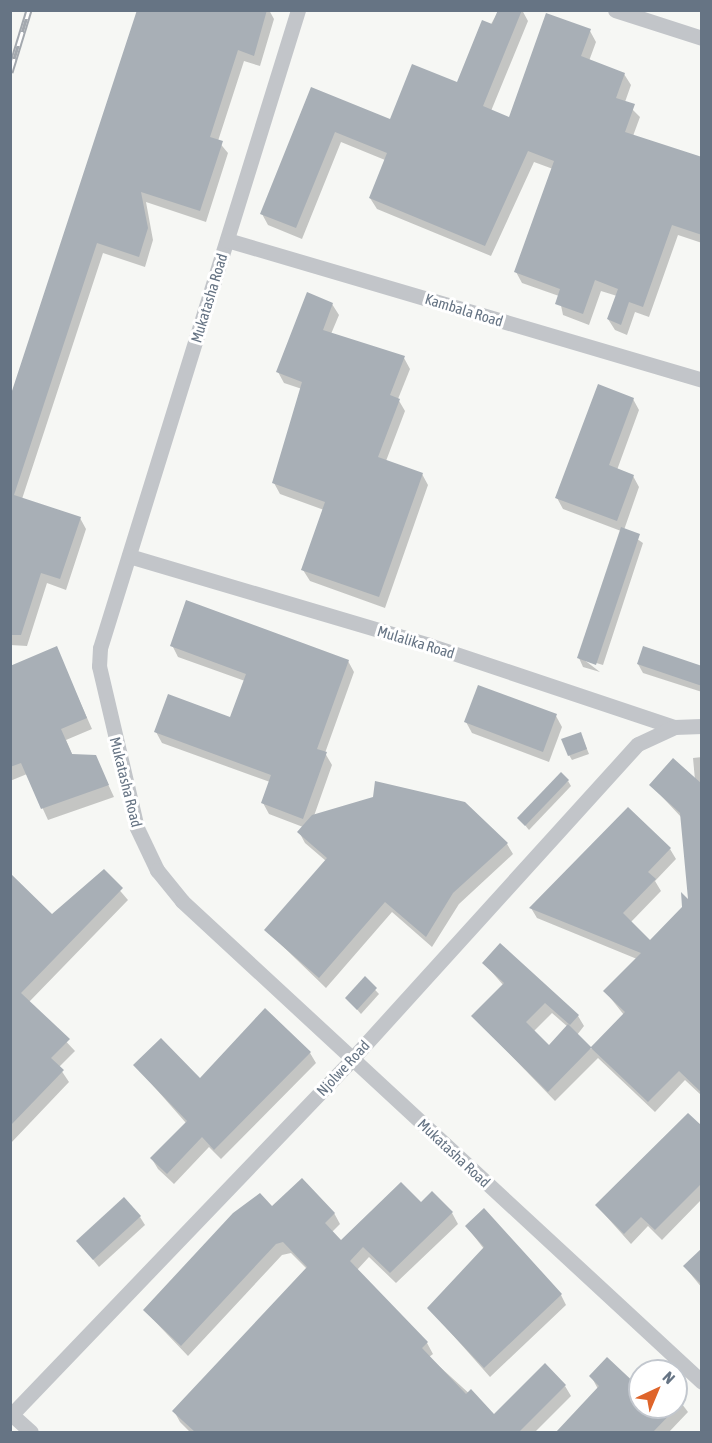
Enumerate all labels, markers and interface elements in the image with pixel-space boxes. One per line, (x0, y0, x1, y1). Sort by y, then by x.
street label: Mukatasha Road (187, 251, 231, 345)
street label: Kambala Road (423, 290, 505, 330)
street label: Mulalika Road (375, 622, 457, 662)
street label: Mukatasha Road (106, 735, 146, 829)
street label: Njolwe Road (313, 1036, 373, 1100)
street label: Mukatasha Road (414, 1115, 494, 1191)
north arrow (628, 1359, 688, 1419)
text: N (659, 1368, 679, 1387)

